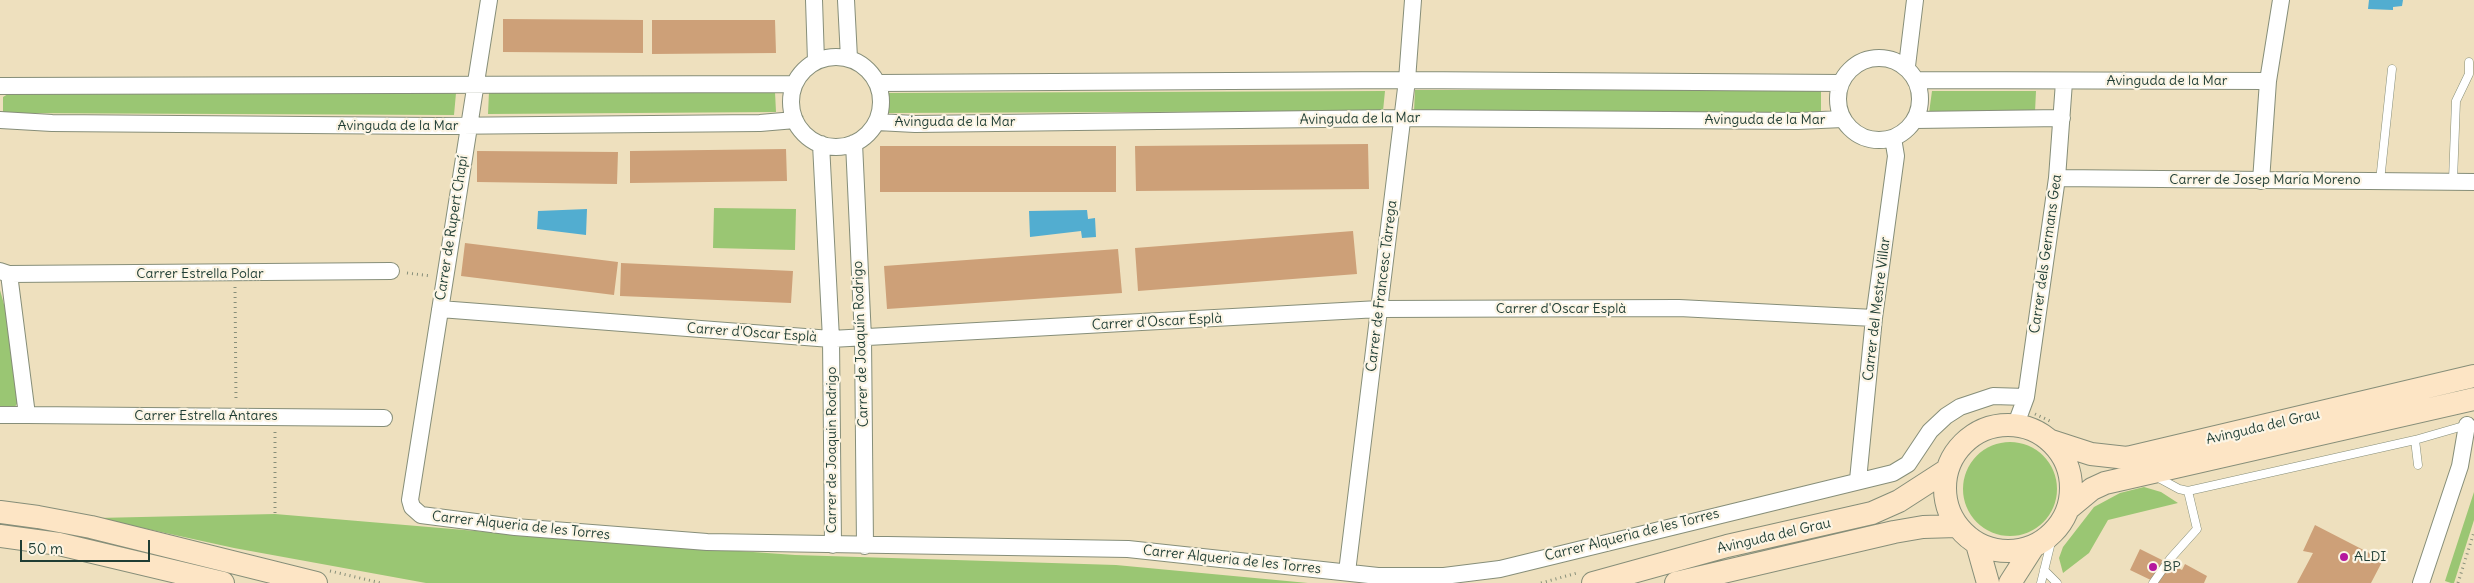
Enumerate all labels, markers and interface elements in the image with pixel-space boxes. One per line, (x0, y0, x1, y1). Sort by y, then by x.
street label: Avinguda de la Mar (2107, 73, 2227, 89)
street label: Avinguda de la Mar (1299, 110, 1421, 128)
street label: Avinguda de la Mar (1705, 112, 1825, 128)
street label: Avinguda de la Mar (895, 114, 1015, 130)
street label: Avinguda de la Mar (338, 118, 458, 134)
street label: Carrer de Rupert Chapí (432, 154, 472, 302)
street label: Carrer de Josep María Moreno (2169, 172, 2361, 188)
street label: Carrer dels Germans Gea (2027, 173, 2065, 335)
street label: Carrer de Francesc Tàrrega (1363, 199, 1401, 373)
street label: Carrer del Mestre Villar (1860, 236, 1894, 382)
street label: Carrer de Joaquín Rodrigo (850, 260, 872, 428)
street label: Carrer Estrella Polar (136, 266, 264, 282)
street label: Carrer d'Oscar Esplà (1496, 301, 1626, 317)
street label: Carrer d'Oscar Esplà (1091, 310, 1223, 334)
street label: Carrer d'Oscar Esplà (686, 320, 818, 346)
street label: Carrer de Joaquin Rodrigo (824, 367, 840, 533)
street label: Avinguda del Grau (2204, 406, 2322, 448)
street label: Carrer Estrella Antares (134, 408, 278, 424)
street label: Carrer Alqueria de les Torres (1543, 505, 1721, 565)
street label: Carrer Alqueria de les Torres (431, 508, 611, 544)
street label: Avinguda del Grau (1715, 515, 1833, 557)
scale bar (22, 530, 152, 562)
text: 50 m (28, 539, 63, 558)
street label: Carrer Alqueria de les Torres (1142, 542, 1322, 578)
place label: ALDI (2354, 549, 2386, 565)
marker: ALDI (2338, 551, 2350, 563)
place label: BP (2163, 559, 2181, 575)
marker: BP (2147, 561, 2159, 573)

